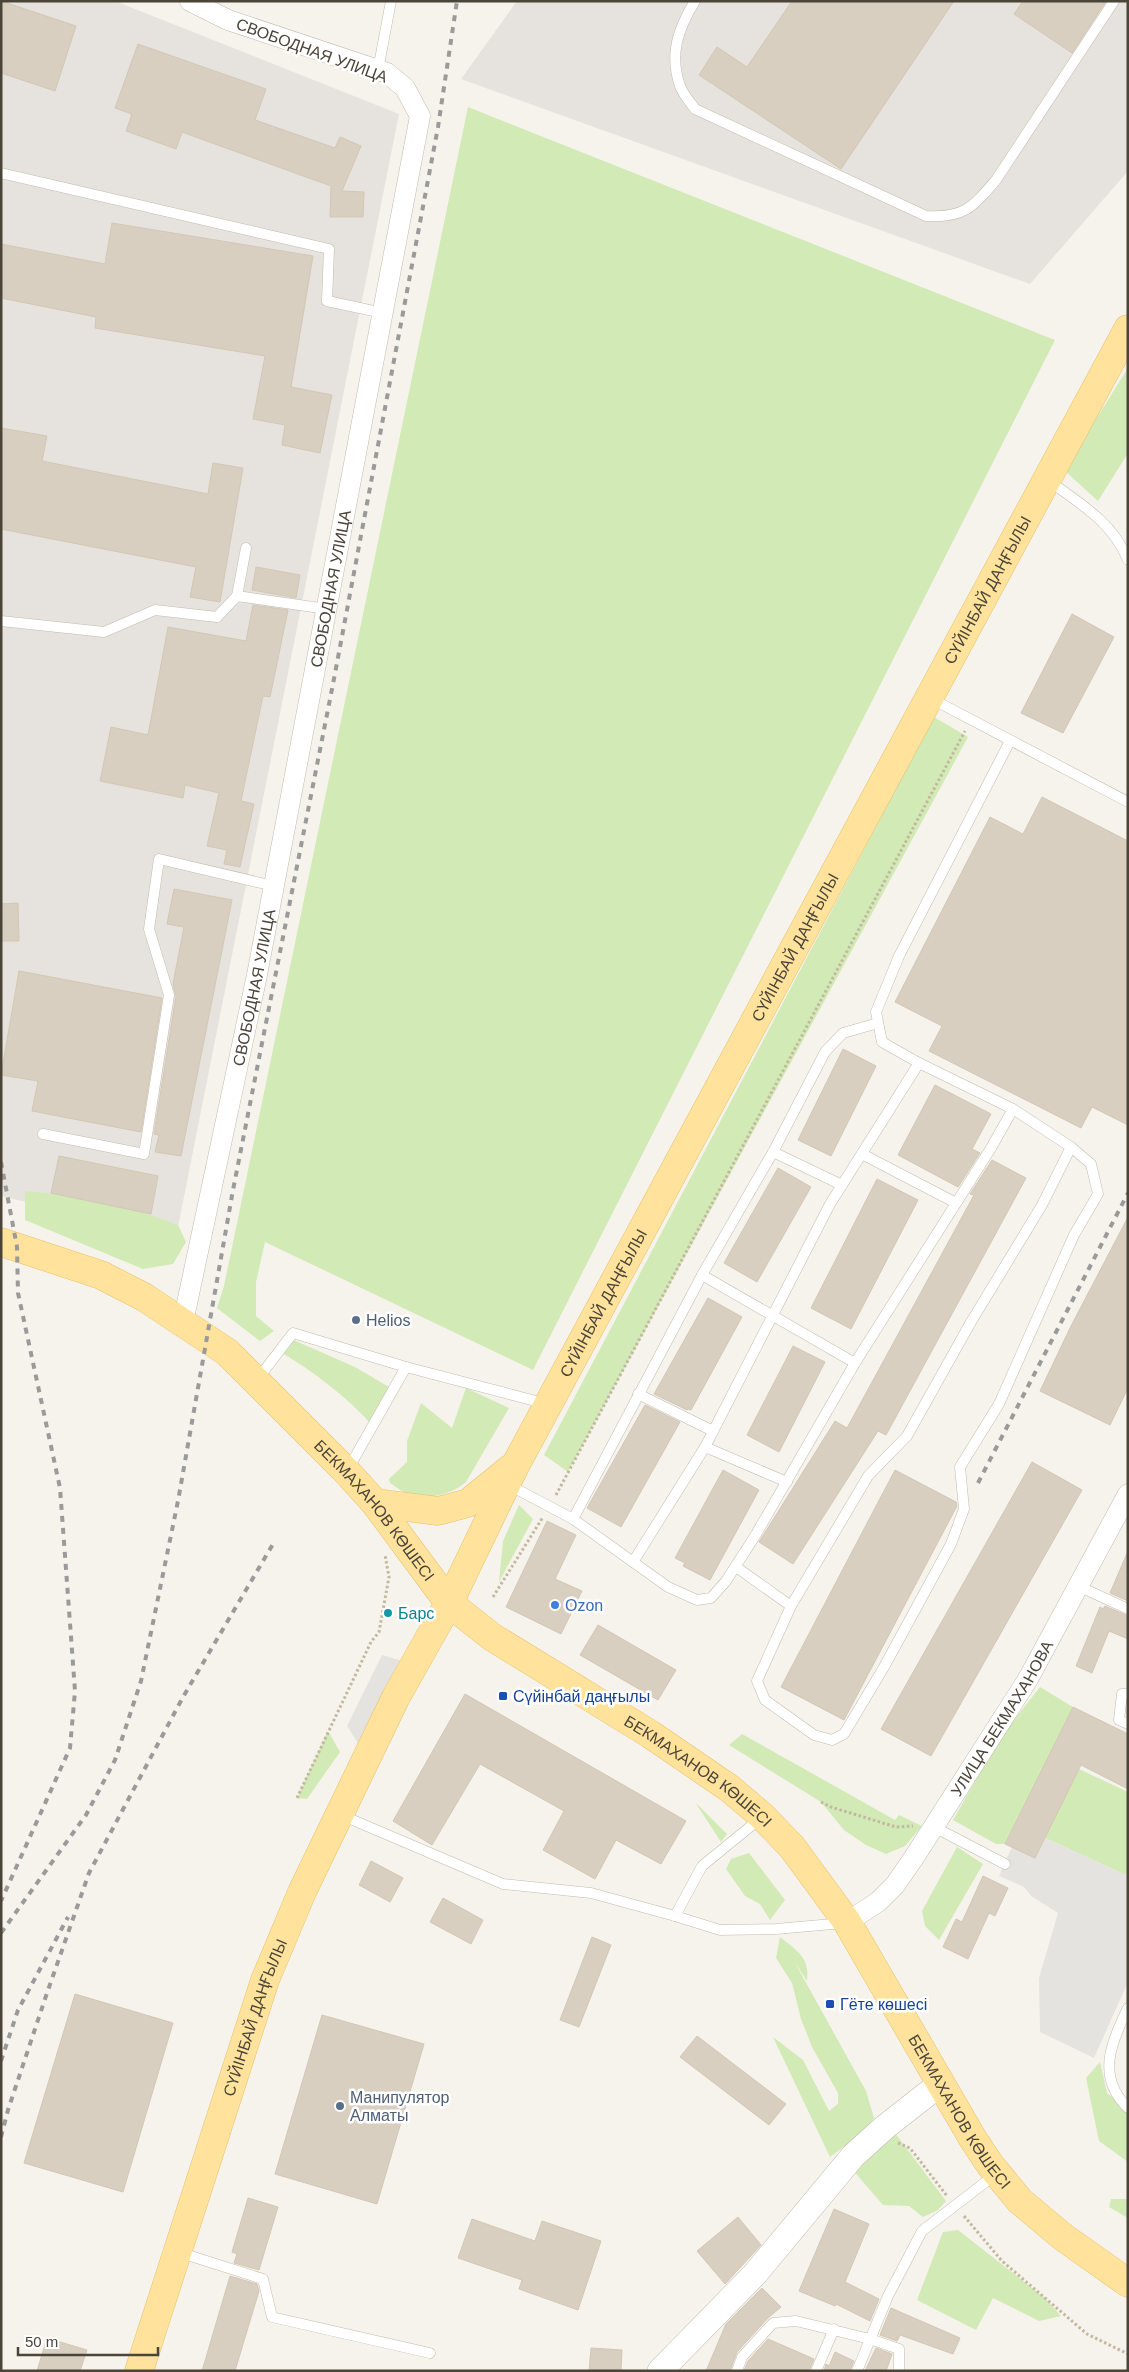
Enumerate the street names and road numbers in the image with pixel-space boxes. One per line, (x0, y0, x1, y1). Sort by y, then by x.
street label: СВОБОДНАЯ УЛИЦА (234, 15, 390, 86)
street label: СВОБОДНАЯ УЛИЦА (308, 508, 354, 669)
street label: СҮЙІНБАЙ ДАҢҒЫЛЫ (941, 513, 1034, 667)
street label: СҮЙІНБАЙ ДАҢҒЫЛЫ (748, 871, 842, 1024)
street label: СВОБОДНАЯ УЛИЦА (230, 907, 278, 1068)
street label: СҮЙІНБАЙ ДАҢҒЫЛЫ (557, 1226, 650, 1380)
street label: БЕКМАХАНОВ КӨШЕСІ (311, 1437, 438, 1584)
street label: УЛИЦА БЕКМАХАНОВА (948, 1638, 1056, 1799)
street label: БЕКМАХАНОВ КӨШЕСІ (621, 1712, 775, 1830)
street label: СҮЙІНБАЙ ДАҢҒЫЛЫ (220, 1936, 290, 2098)
street label: БЕКМАХАНОВ КӨШЕСІ (905, 2032, 1014, 2192)

